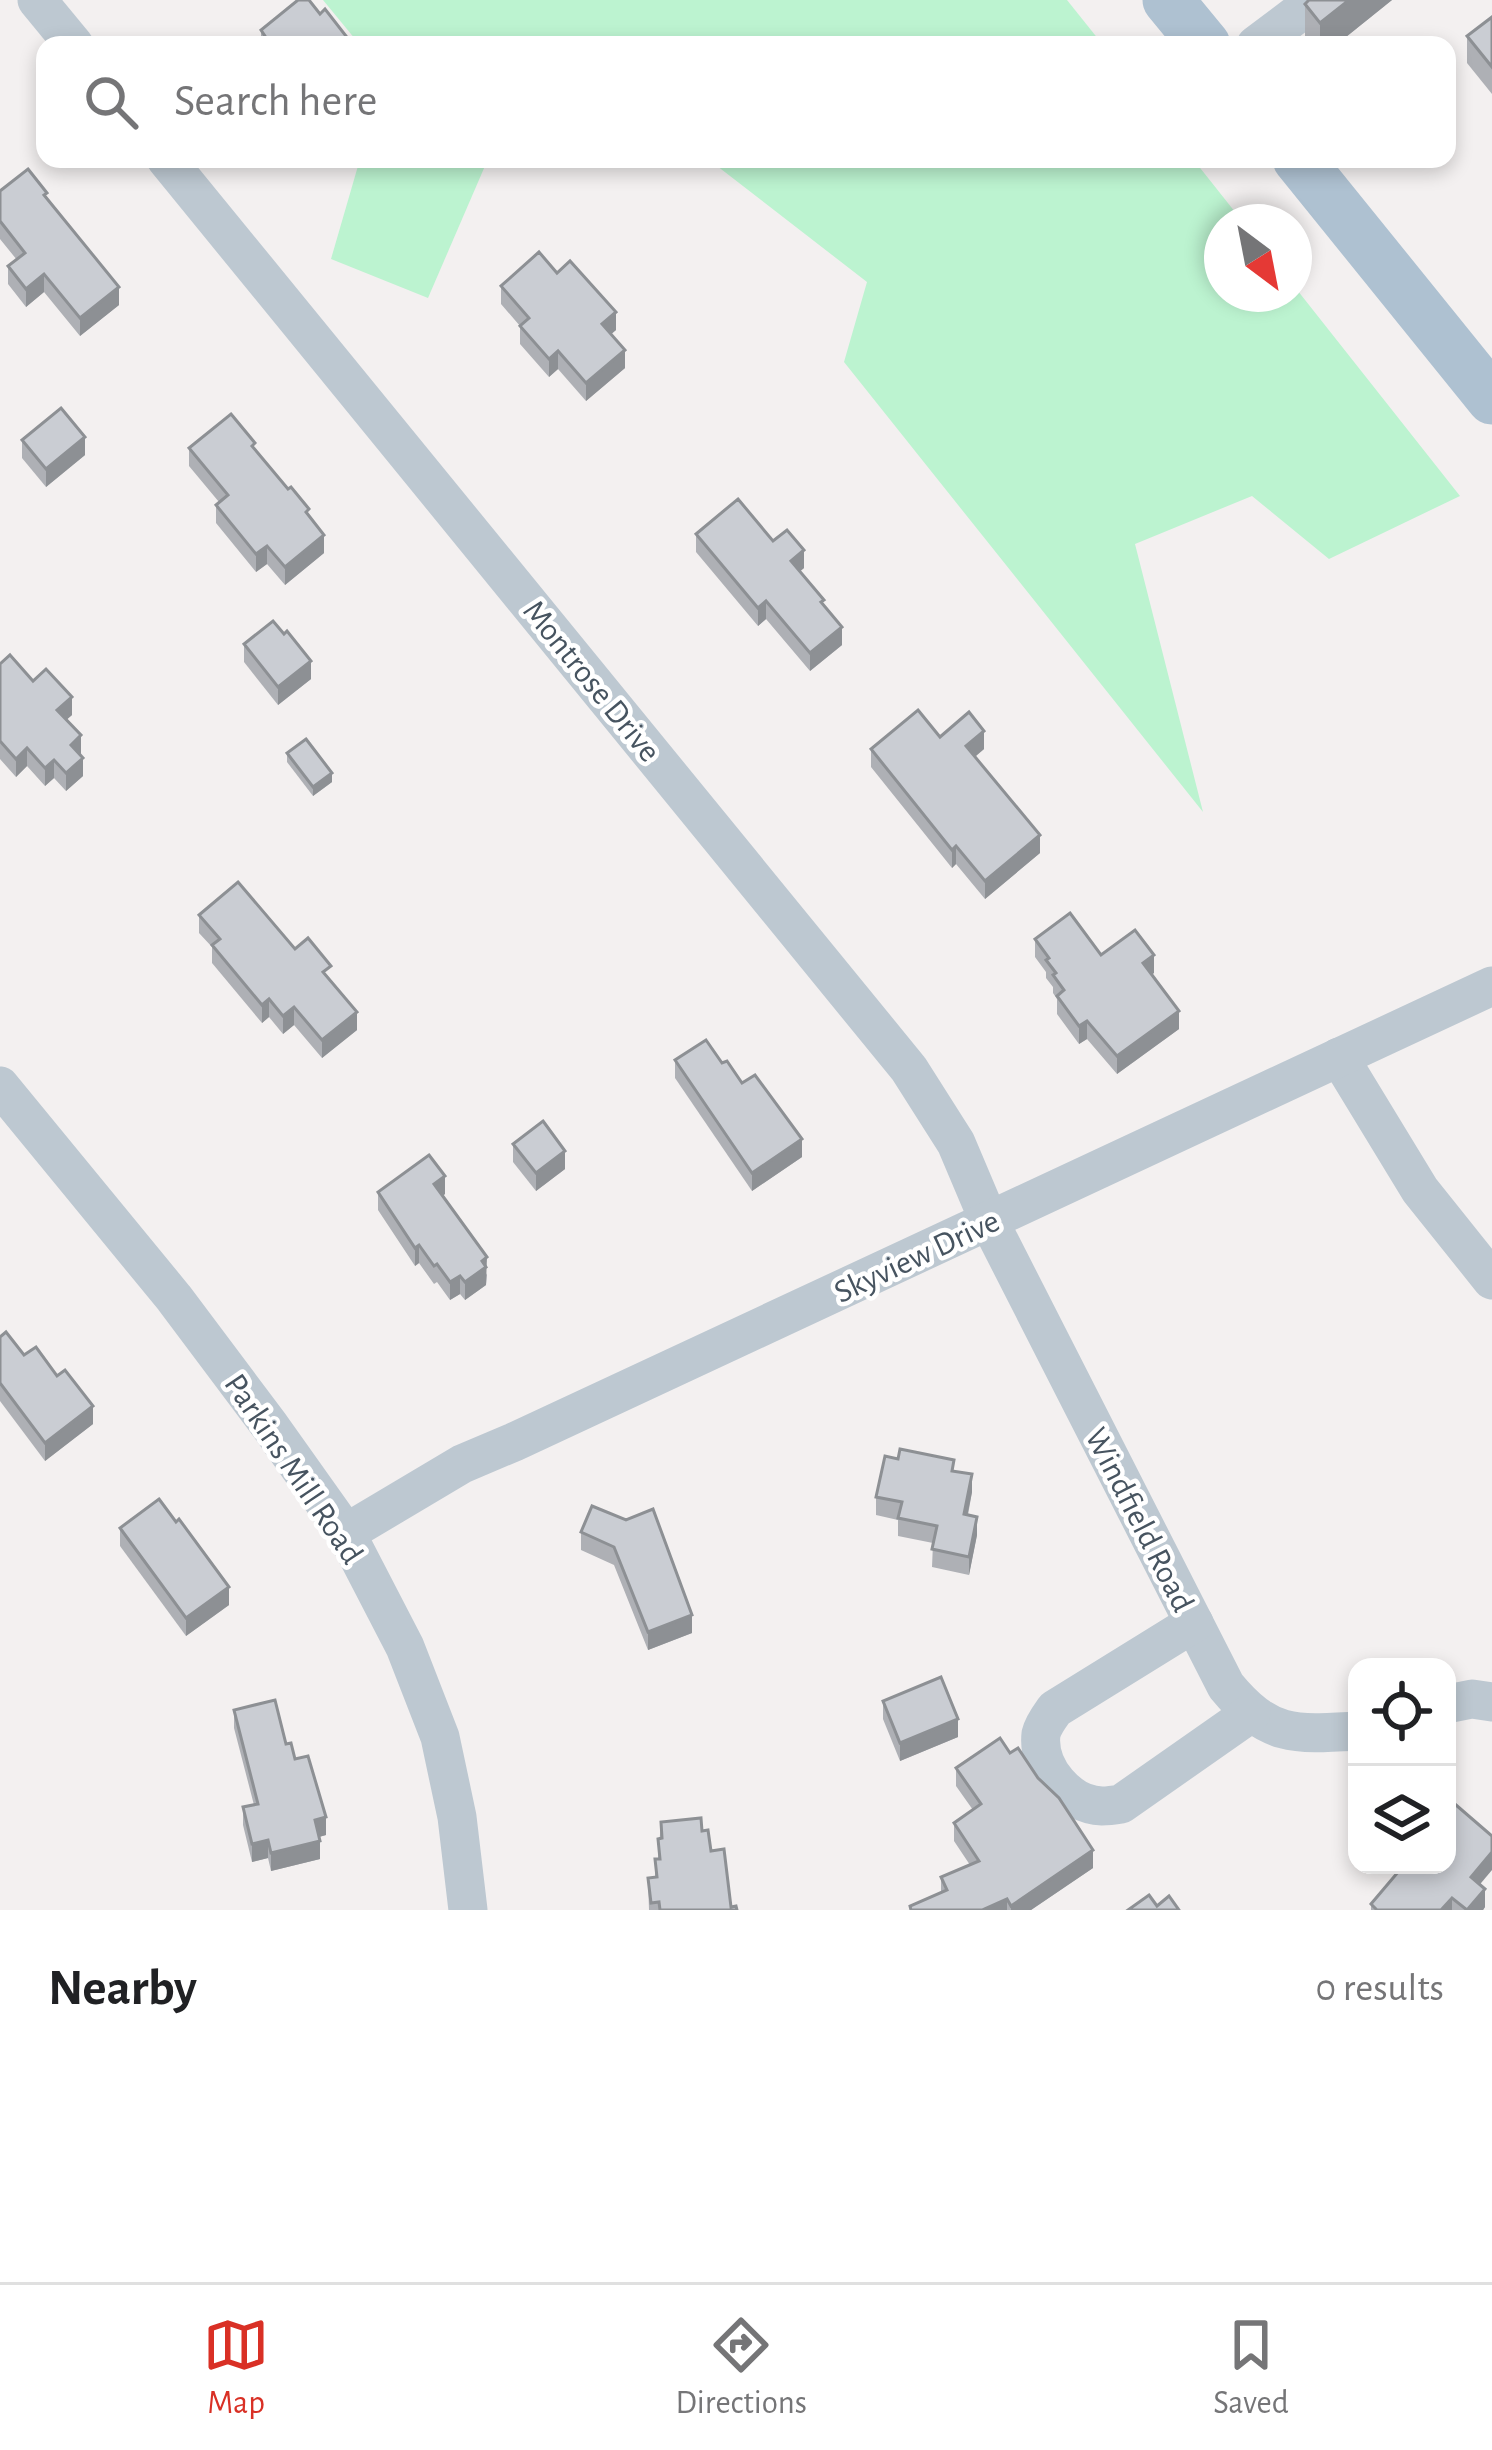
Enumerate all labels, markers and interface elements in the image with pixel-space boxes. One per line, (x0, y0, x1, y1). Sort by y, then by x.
search box (36, 36, 1456, 168)
icon: search (78, 69, 144, 135)
text: Search here (174, 79, 377, 124)
north arrow (1204, 204, 1312, 312)
street label: Montrose Drive (516, 595, 666, 769)
street label: Skyview Drive (829, 1205, 1005, 1310)
street label: Parkins Mill Road (217, 1369, 368, 1570)
street label: Windfield Road (1078, 1423, 1199, 1617)
map controls (1348, 1658, 1456, 1874)
button: locate (1348, 1658, 1456, 1766)
button: layers (1348, 1766, 1456, 1874)
text: Nearby (48, 1963, 197, 2014)
text: 0 results (1316, 1969, 1444, 2008)
tab: Map (203, 2312, 269, 2424)
tab: Directions (675, 2312, 807, 2424)
tab: Saved (1213, 2312, 1289, 2424)

